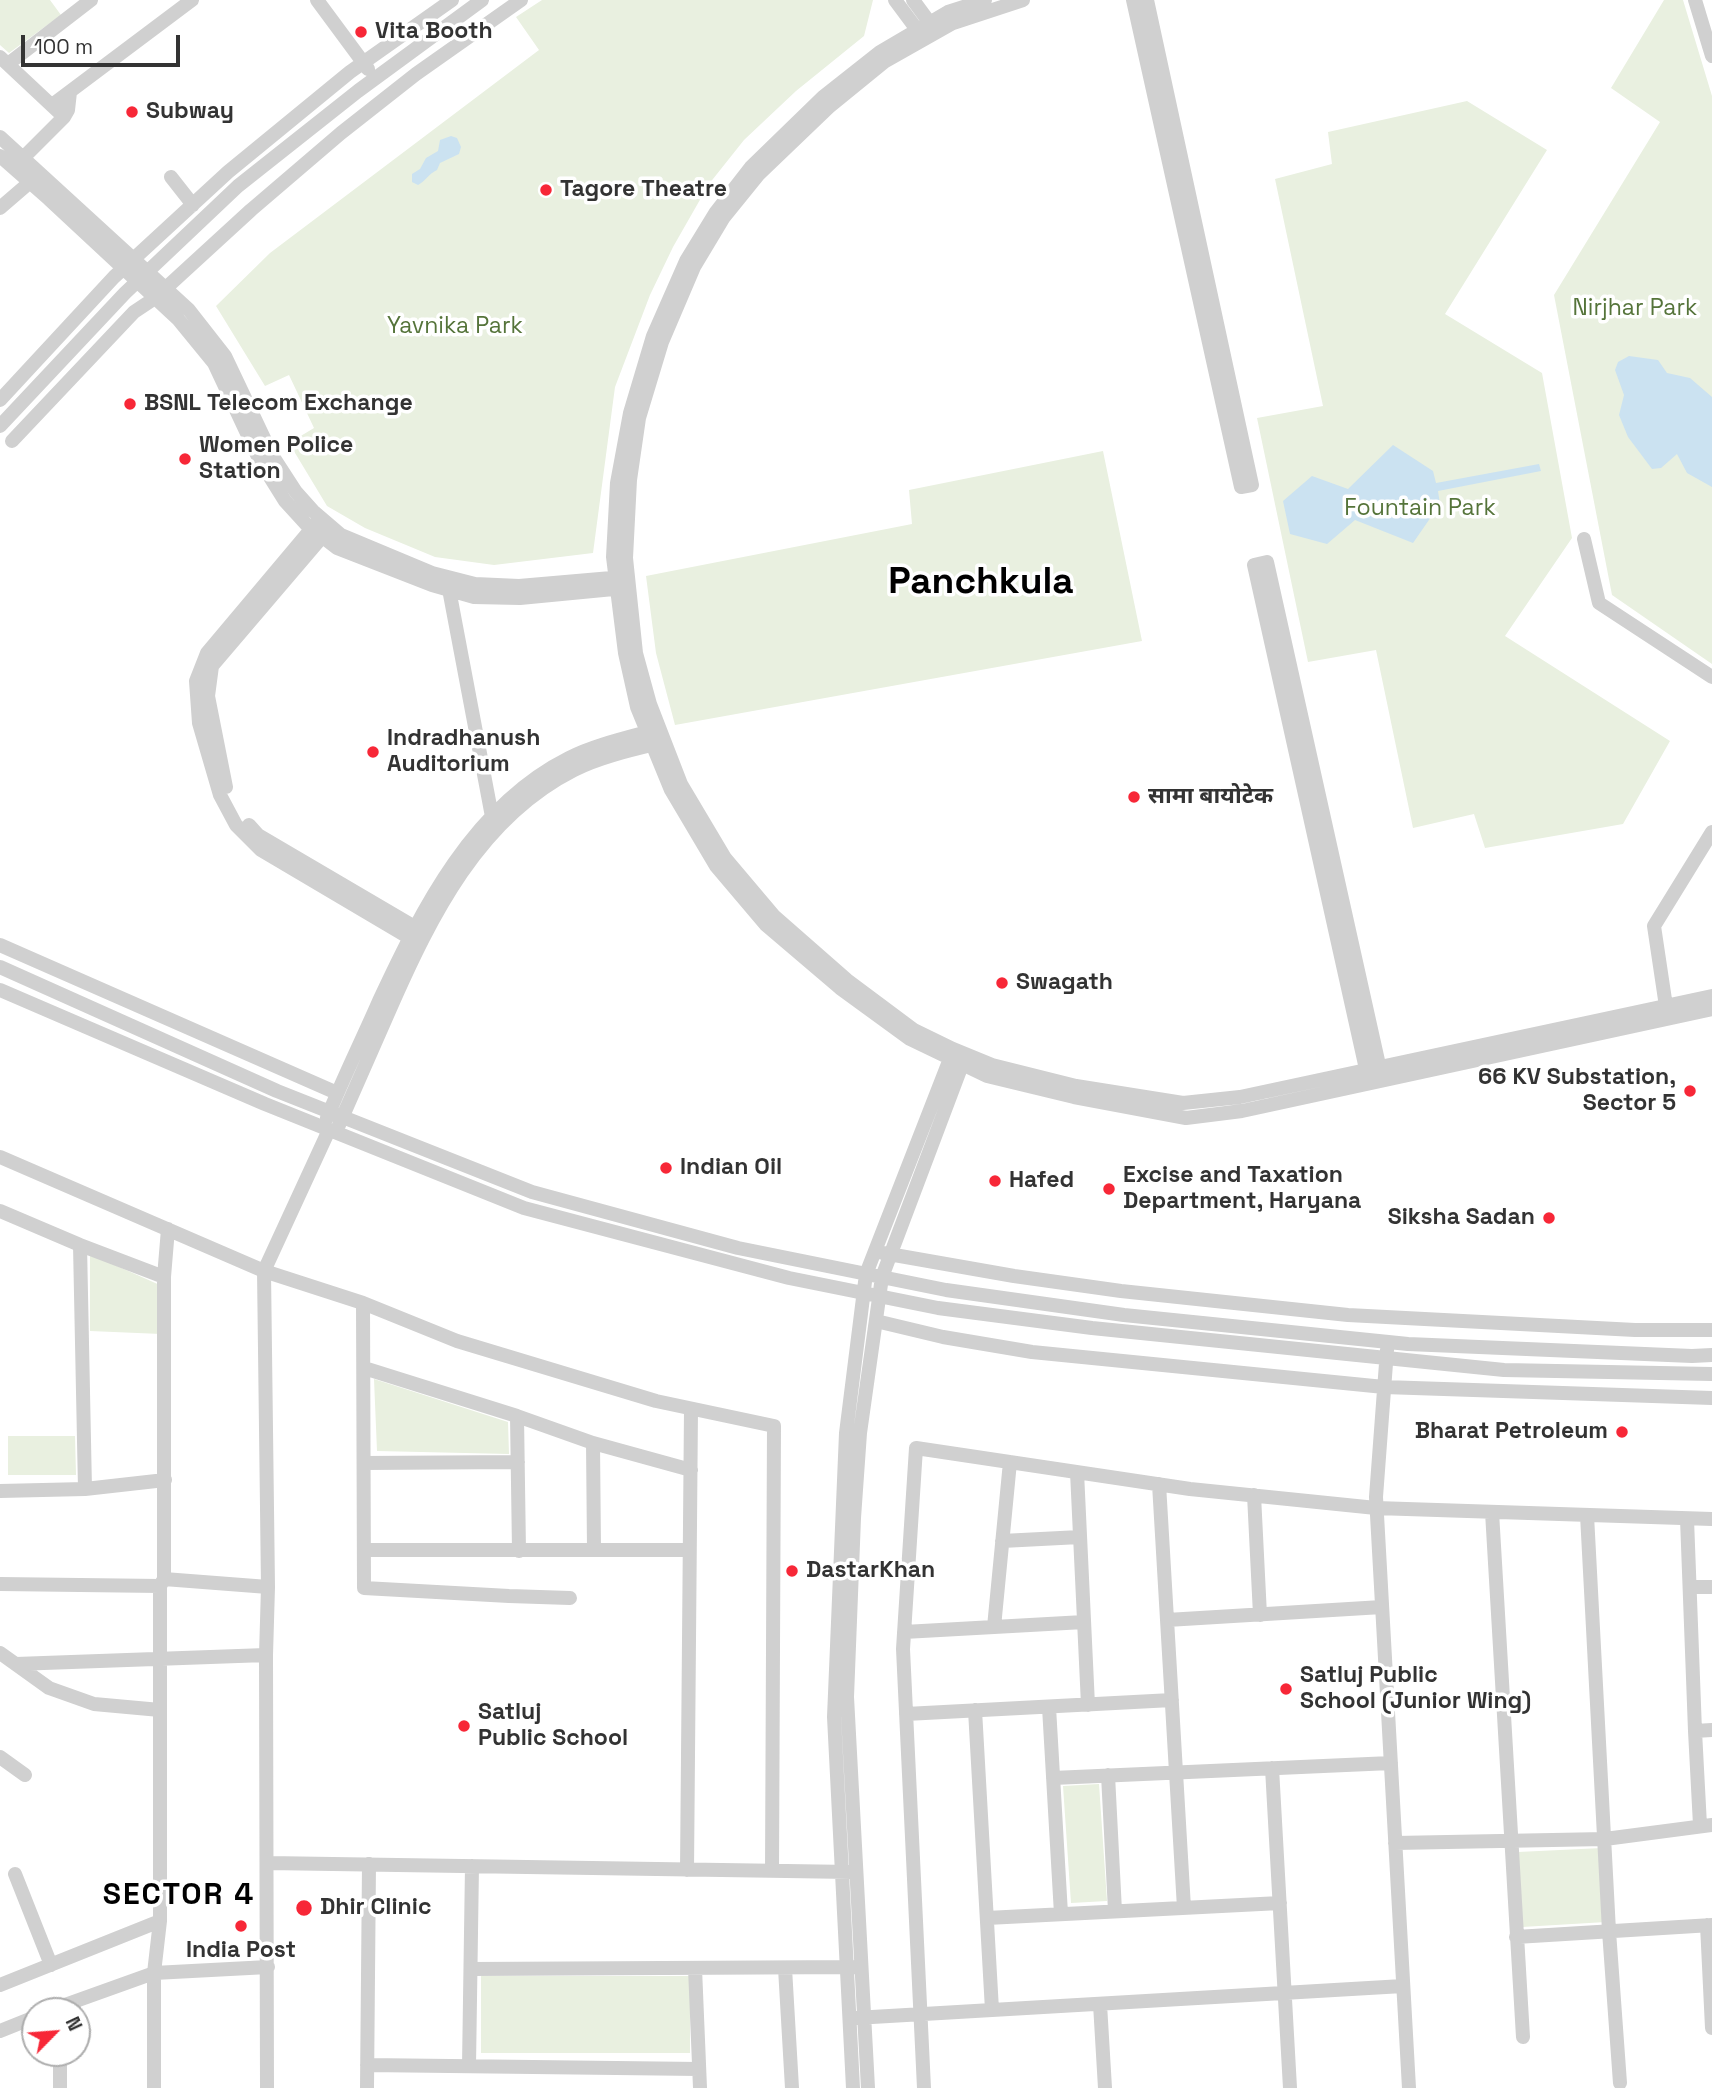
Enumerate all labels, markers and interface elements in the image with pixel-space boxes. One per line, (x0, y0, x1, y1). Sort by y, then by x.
place label: Vita Booth (375, 18, 493, 46)
scale bar (24, 21, 184, 65)
marker: Vita Booth (353, 24, 369, 40)
text: 100 m (34, 33, 93, 60)
place label: Subway (146, 98, 234, 126)
marker: Subway (124, 104, 140, 120)
place label: Tagore Theatre (560, 176, 727, 204)
marker: Tagore Theatre (538, 182, 554, 198)
park label: Nirjhar Park (1573, 295, 1697, 323)
park label: Yavnika Park (387, 313, 523, 341)
place label: BSNL Telecom Exchange (144, 390, 413, 418)
marker: BSNL Telecom Exchange (122, 396, 138, 412)
place label: Women Police Station (199, 432, 353, 486)
marker: Women Police Station (177, 451, 193, 467)
park label: Fountain Park (1344, 495, 1496, 523)
district label: Panchkula (888, 561, 1074, 605)
place label: Indradhanush Auditorium (387, 725, 540, 779)
marker: Indradhanush Auditorium (365, 744, 381, 760)
place label: सामा बायोटेक (1148, 783, 1273, 811)
marker: सामा बायोटेक (1126, 789, 1142, 805)
place label: Swagath (1016, 969, 1113, 997)
marker: Swagath (994, 975, 1010, 991)
place label: 66 KV Substation, Sector 5 (1478, 1064, 1676, 1118)
marker: 66 KV Substation, Sector 5 (1682, 1083, 1698, 1099)
place label: Indian Oil (680, 1154, 782, 1182)
marker: Indian Oil (658, 1160, 674, 1176)
place label: Excise and Taxation Department, Haryana (1123, 1162, 1361, 1216)
place label: Hafed (1009, 1167, 1074, 1195)
marker: Hafed (987, 1173, 1003, 1189)
marker: Excise and Taxation Department, Haryana (1101, 1181, 1117, 1197)
place label: Siksha Sadan (1388, 1204, 1535, 1232)
marker: Siksha Sadan (1541, 1210, 1557, 1226)
place label: Bharat Petroleum (1415, 1418, 1608, 1446)
marker: Bharat Petroleum (1614, 1424, 1630, 1440)
place label: DastarKhan (806, 1557, 935, 1585)
marker: DastarKhan (784, 1563, 800, 1579)
place label: Satluj Public School (Junior Wing) (1300, 1662, 1531, 1716)
marker: Satluj Public School (Junior Wing) (1278, 1681, 1294, 1697)
place label: Satluj Public School (478, 1699, 628, 1753)
marker: Satluj Public School (456, 1718, 472, 1734)
district label: SECTOR 4 (104, 1878, 254, 1914)
place label: Dhir Clinic (320, 1894, 431, 1922)
marker: Dhir Clinic (294, 1898, 314, 1918)
marker: India Post (233, 1918, 249, 1934)
place label: India Post (186, 1937, 296, 1965)
north arrow (21, 1997, 91, 2067)
text: N (60, 2013, 88, 2035)

